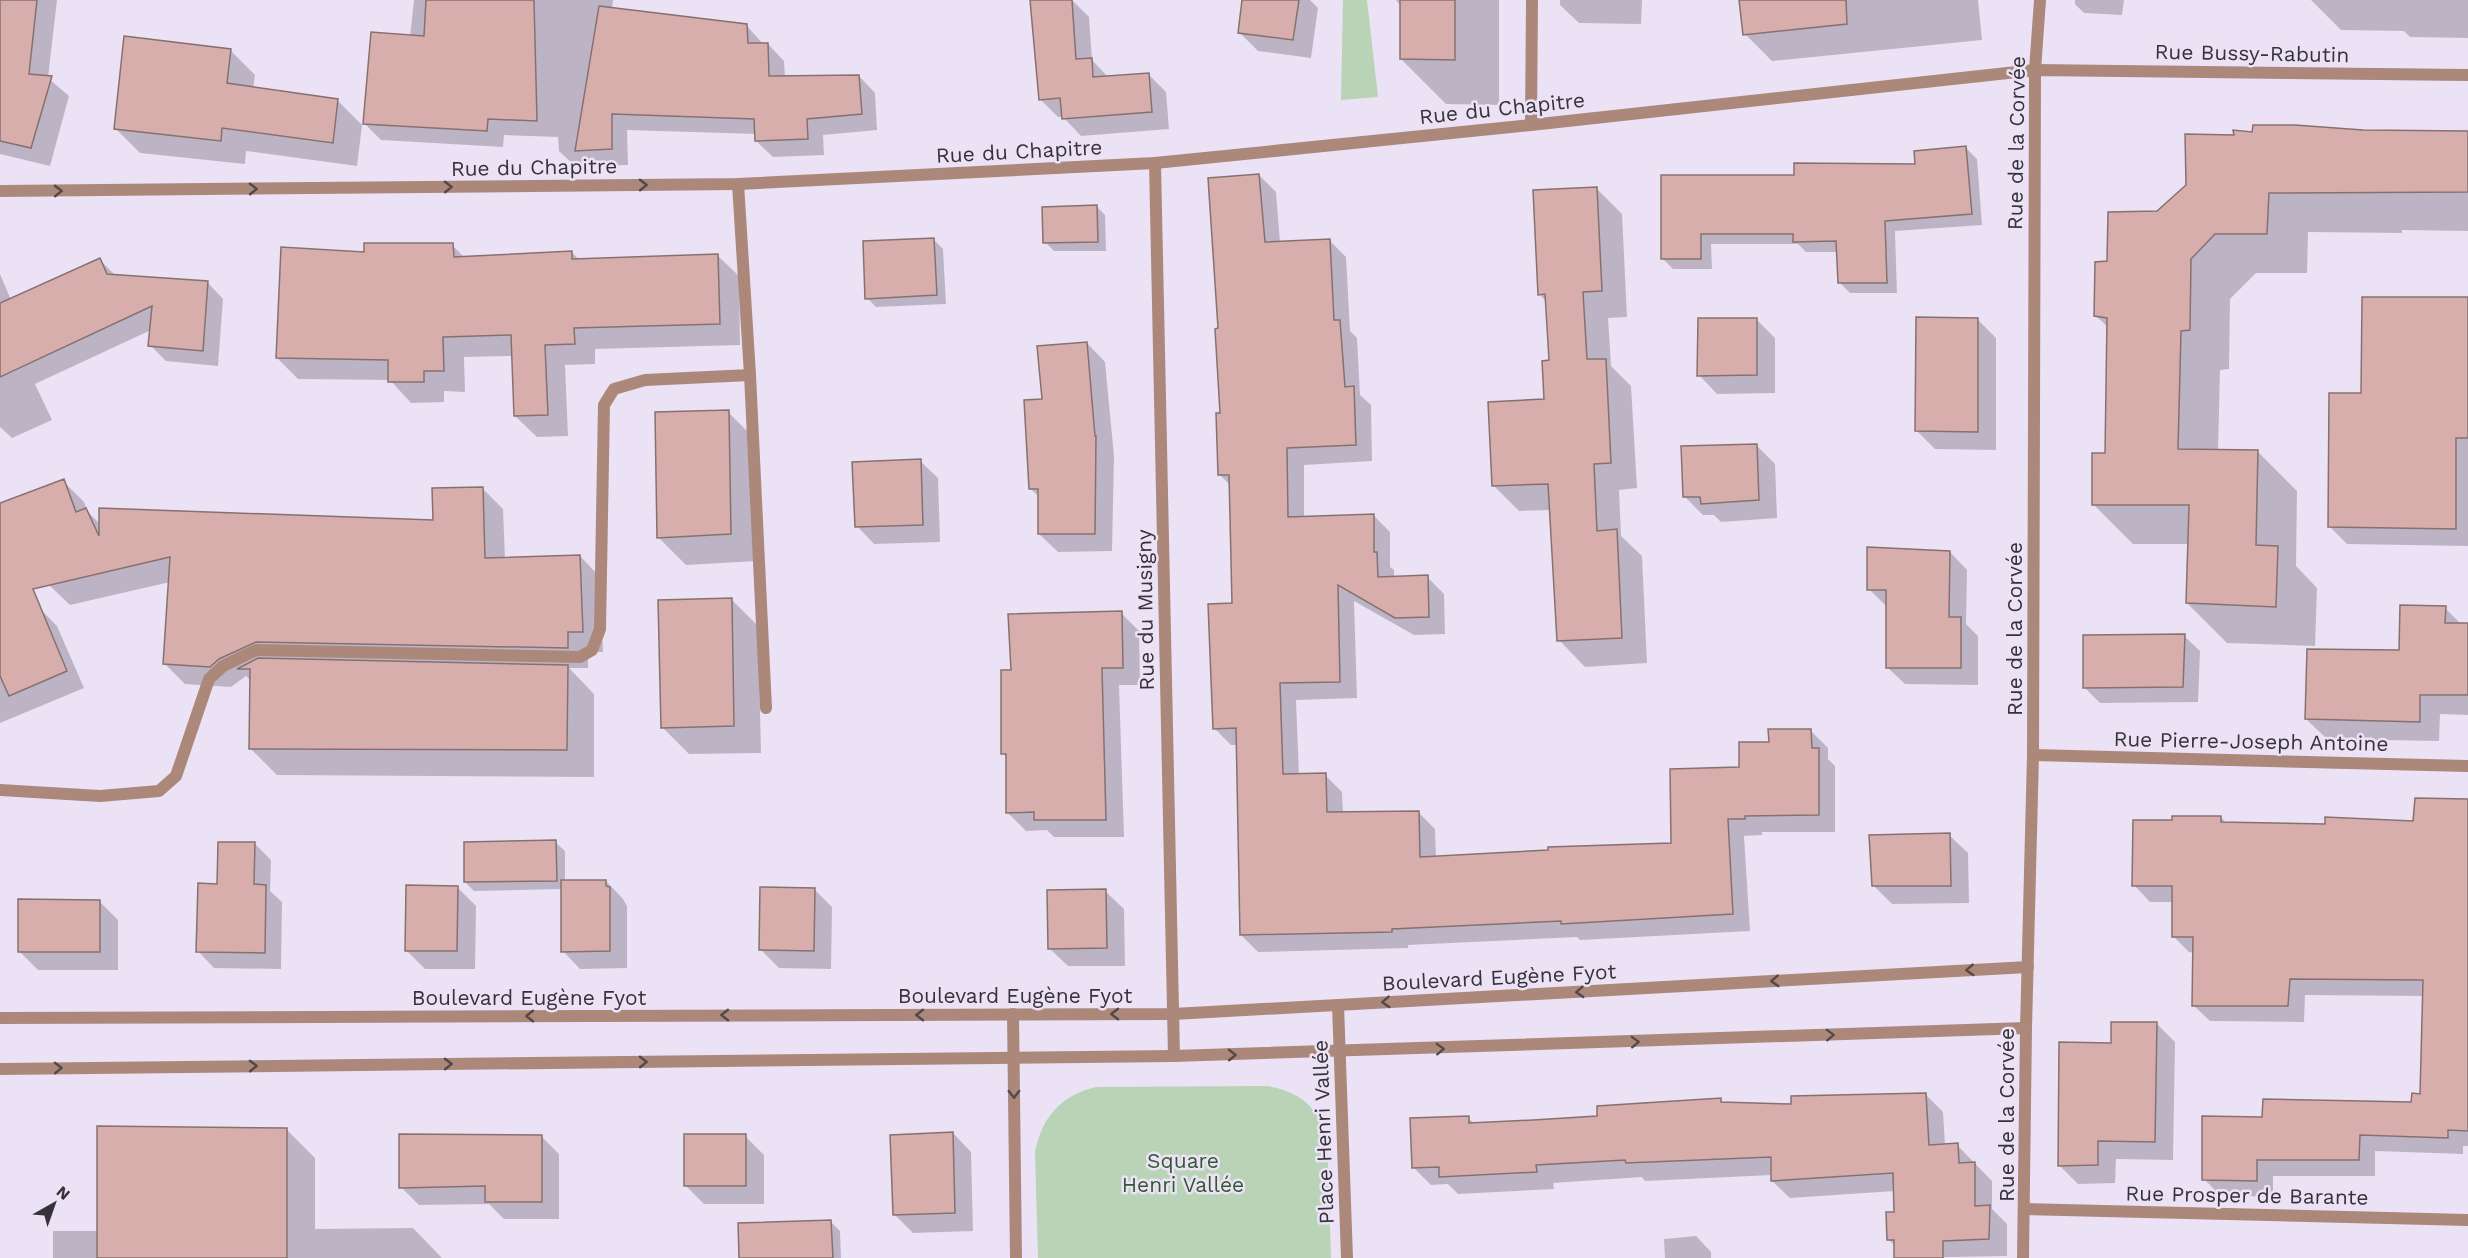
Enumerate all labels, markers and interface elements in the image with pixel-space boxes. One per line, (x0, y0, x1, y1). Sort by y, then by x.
street label: Rue Bussy-Rabutin (2155, 39, 2349, 67)
street label: Rue de la Corvée (2002, 56, 2030, 230)
street label: Rue du Chapitre (1418, 87, 1586, 129)
street label: Rue du Chapitre (935, 134, 1103, 168)
street label: Rue du Chapitre (451, 153, 617, 181)
one-way arrow (639, 179, 648, 191)
one-way arrow (444, 181, 453, 193)
one-way arrow (249, 183, 258, 195)
one-way arrow (54, 185, 63, 197)
street label: Rue du Musigny (1131, 529, 1159, 691)
street label: Rue de la Corvée (2002, 542, 2027, 716)
street label: Rue Pierre-Joseph Antoine (2113, 726, 2389, 756)
street label: Boulevard Eugène Fyot (1381, 958, 1617, 996)
one-way arrow (1965, 964, 1974, 977)
one-way arrow (1770, 974, 1779, 987)
street label: Boulevard Eugène Fyot (898, 983, 1132, 1008)
street label: Boulevard Eugène Fyot (412, 985, 646, 1010)
one-way arrow (1576, 985, 1585, 998)
one-way arrow (1381, 996, 1390, 1009)
one-way arrow (1110, 1008, 1119, 1020)
one-way arrow (720, 1009, 729, 1021)
one-way arrow (915, 1009, 924, 1021)
one-way arrow (525, 1010, 534, 1022)
one-way arrow (1825, 1028, 1834, 1041)
street label: Rue de la Corvée (1994, 1028, 2019, 1202)
one-way arrow (1630, 1035, 1639, 1048)
street label: Place Henri Vallée (1307, 1039, 1339, 1225)
one-way arrow (1435, 1042, 1444, 1055)
one-way arrow (1228, 1049, 1237, 1061)
one-way arrow (639, 1056, 648, 1068)
one-way arrow (444, 1058, 453, 1070)
one-way arrow (249, 1060, 258, 1072)
one-way arrow (54, 1062, 63, 1074)
one-way arrow (1008, 1089, 1020, 1098)
park label: Square Henri Vallée (1122, 1148, 1244, 1197)
north arrow (24, 1174, 84, 1234)
street label: Rue Prosper de Barante (2125, 1180, 2369, 1210)
text: N (53, 1182, 74, 1204)

